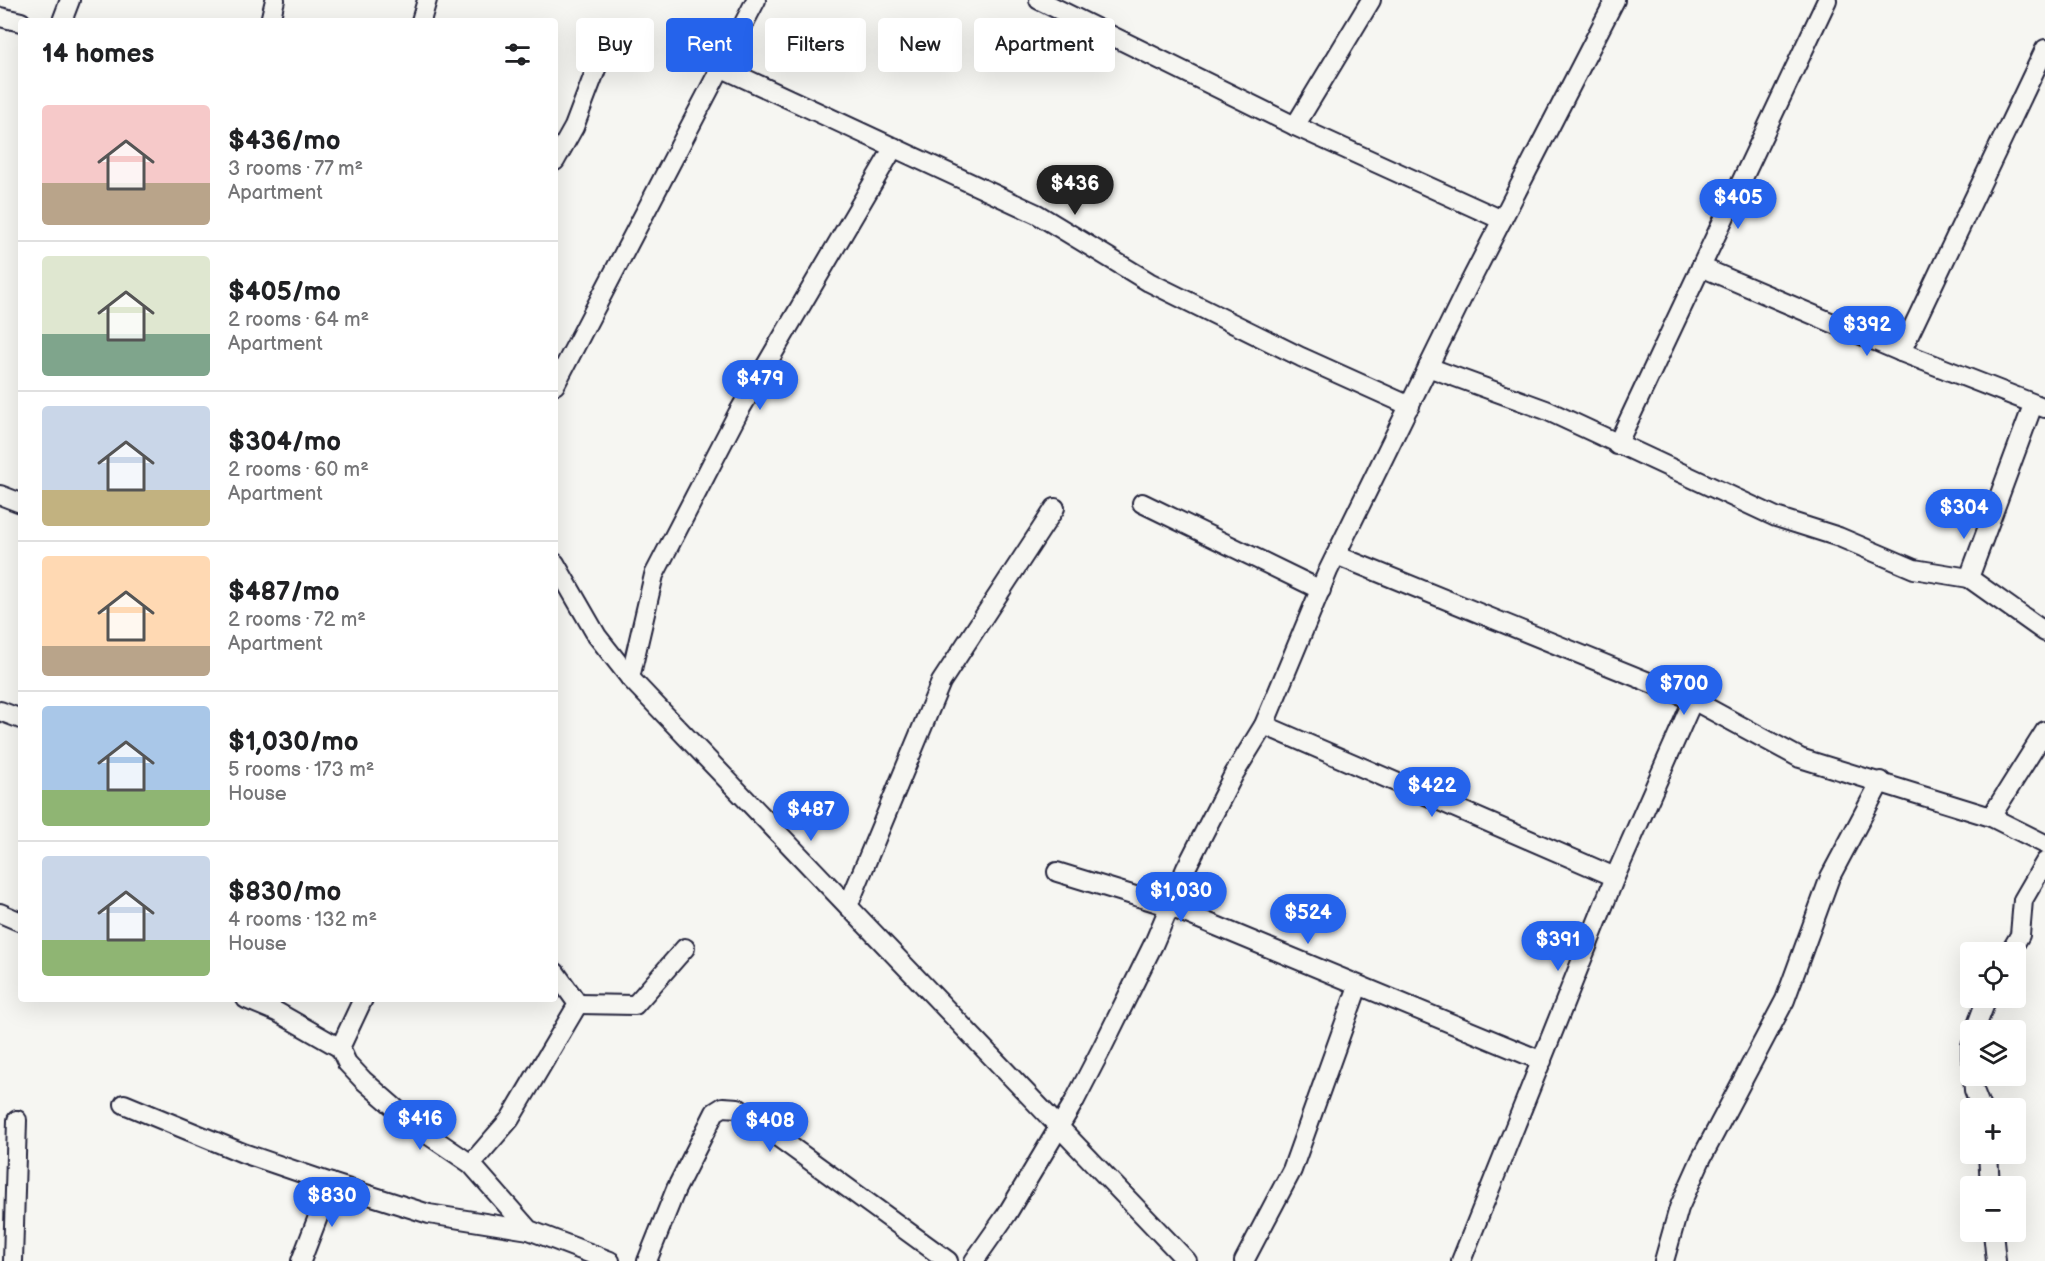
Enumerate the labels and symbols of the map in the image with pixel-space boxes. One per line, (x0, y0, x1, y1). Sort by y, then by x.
pin: $436 (1039, 165, 1111, 216)
pin: $405 (1702, 179, 1774, 230)
pin: $392 (1831, 306, 1903, 357)
pin: $479 (724, 360, 796, 411)
pin: $304 (1928, 489, 2000, 540)
pin: $700 (1648, 665, 1720, 716)
pin: $422 (1396, 767, 1468, 818)
pin: $487 (775, 791, 847, 842)
pin: $1,030 (1132, 872, 1230, 923)
pin: $524 (1272, 894, 1344, 945)
pin: $391 (1522, 921, 1594, 972)
pin: $416 (384, 1100, 456, 1151)
pin: $408 (734, 1102, 806, 1153)
pin: $830 (296, 1177, 368, 1228)

